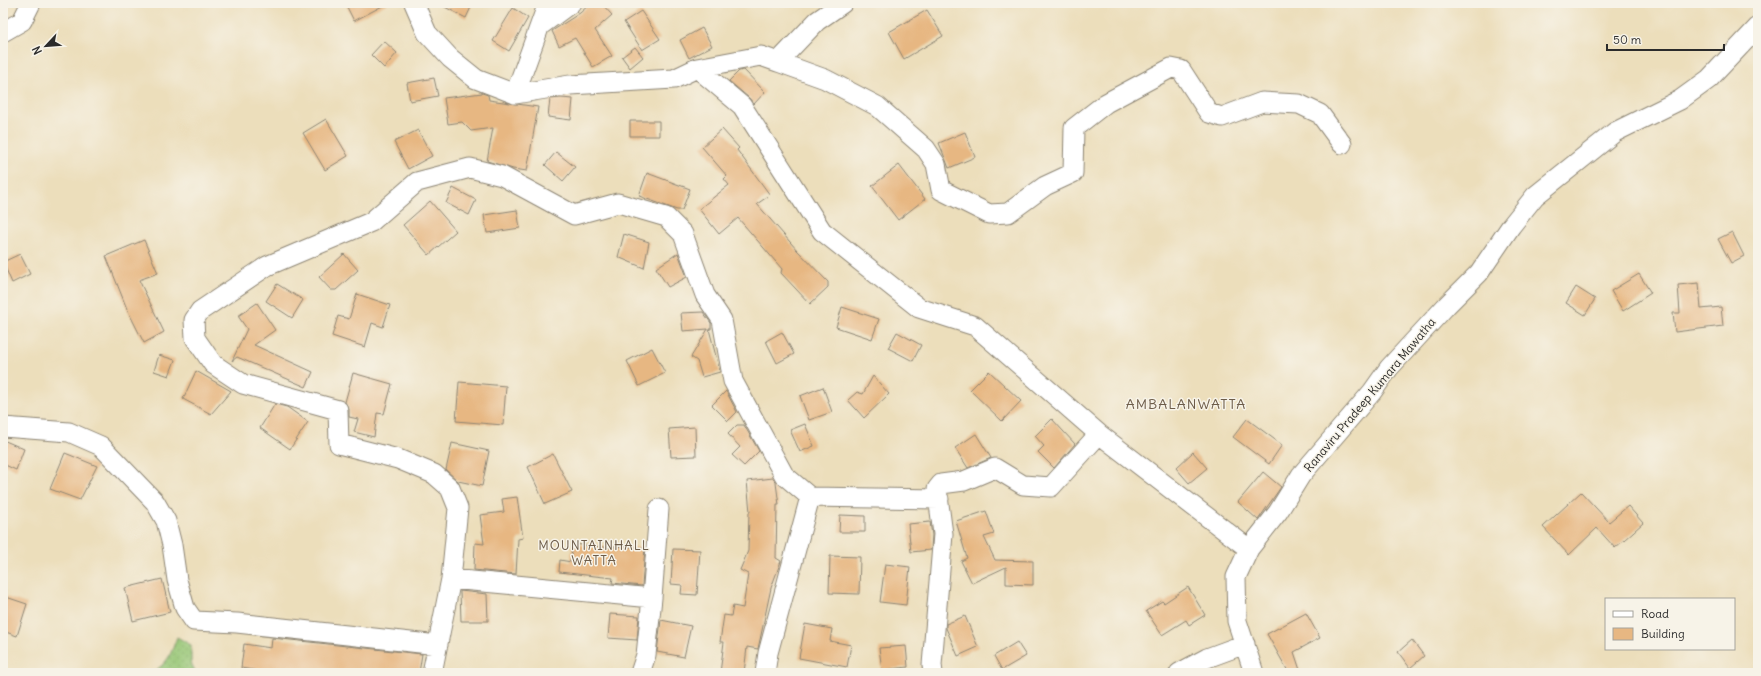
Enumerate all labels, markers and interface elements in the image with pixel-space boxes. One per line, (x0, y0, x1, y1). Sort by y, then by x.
north arrow (26, 26, 66, 66)
scale bar (1607, 26, 1724, 52)
text: 50 m (1613, 32, 1642, 47)
text: N (29, 44, 45, 57)
street label: Ranaviru Pradeep Kumara Mawatha (1301, 314, 1439, 475)
district label: AMBALANWATTA (1126, 395, 1246, 413)
district label: MOUNTAINHALL WATTA (538, 537, 650, 569)
legend (1605, 598, 1735, 650)
text: Road (1641, 606, 1669, 621)
text: Building (1641, 626, 1685, 641)

